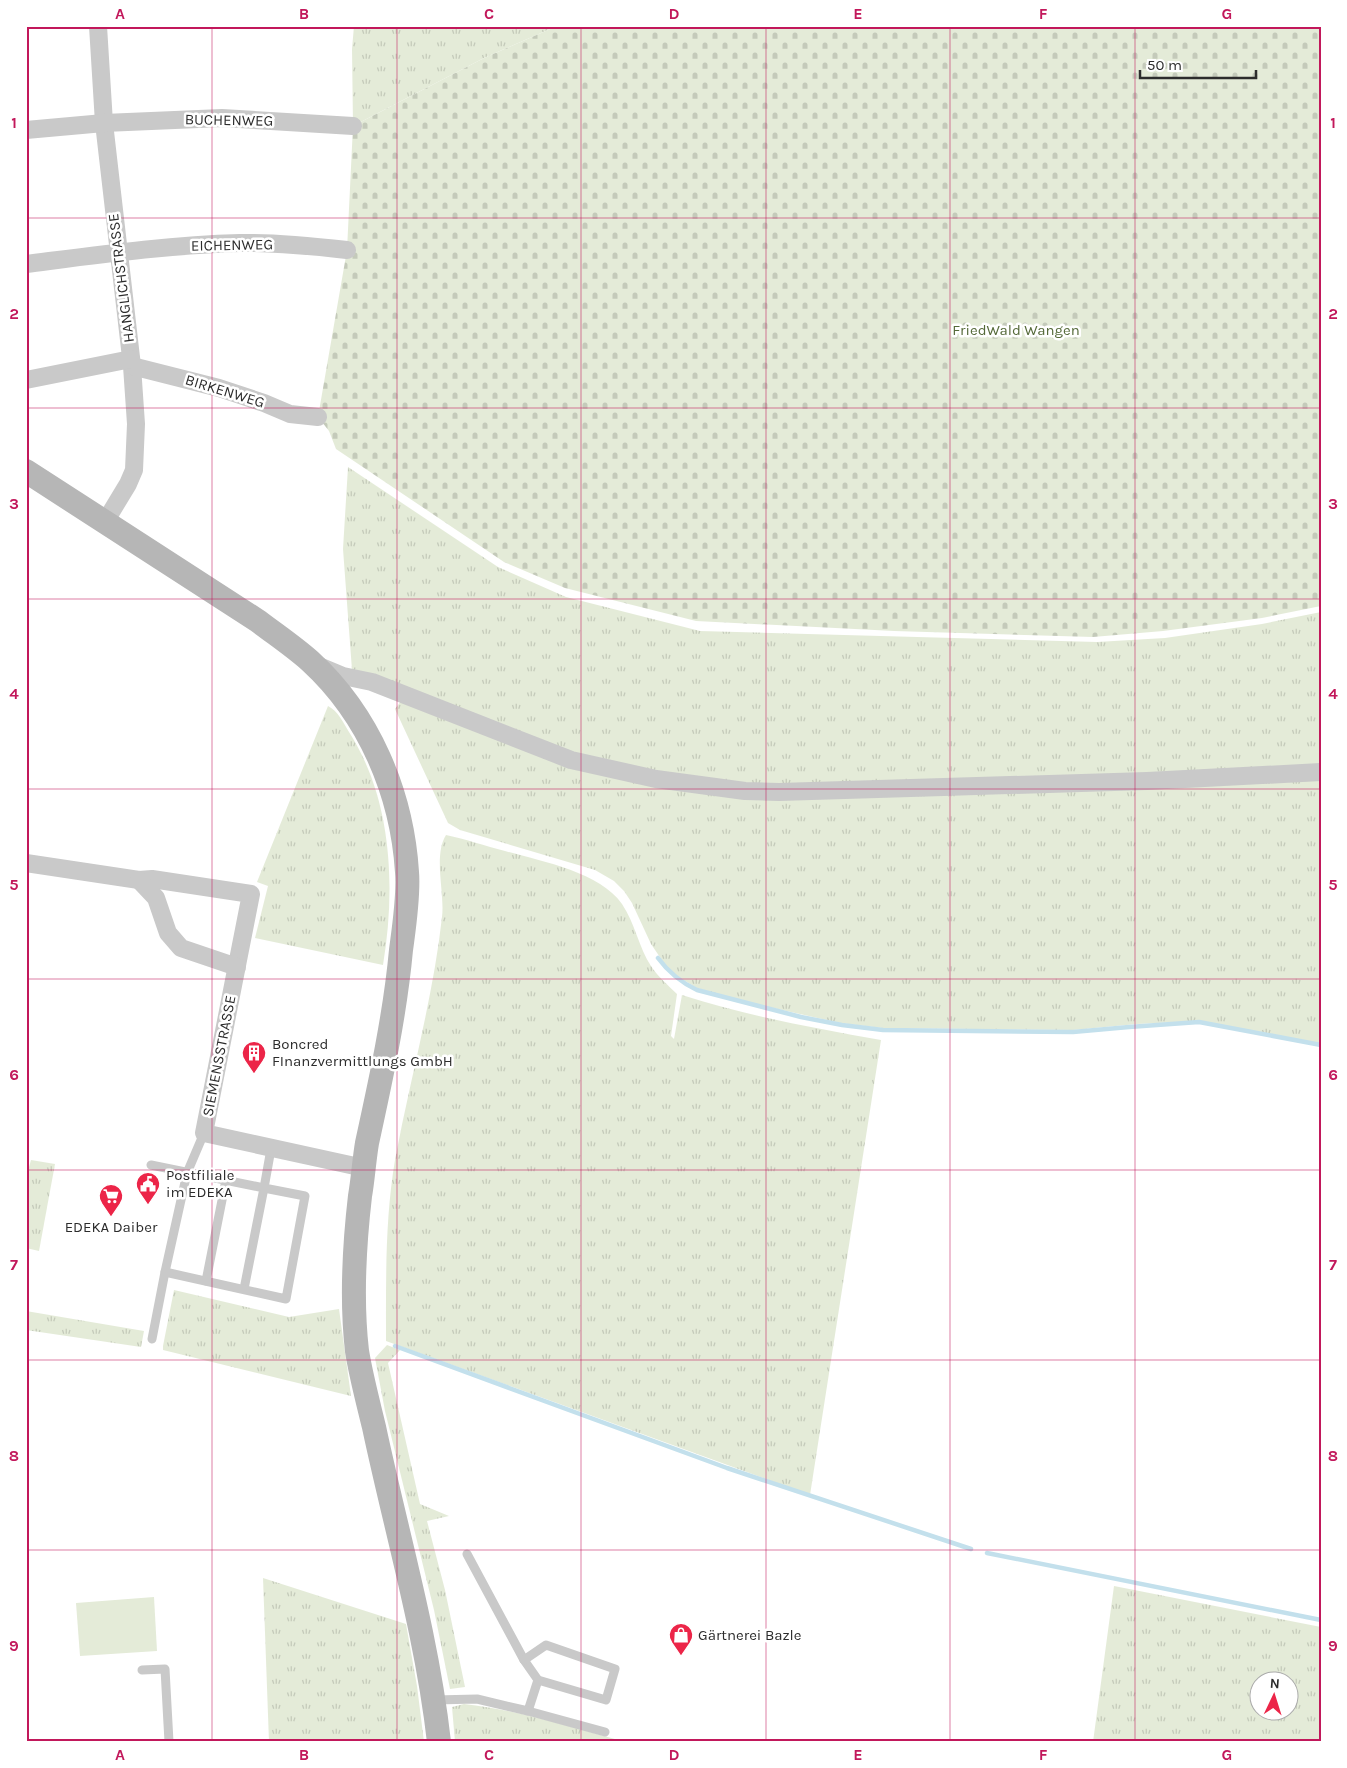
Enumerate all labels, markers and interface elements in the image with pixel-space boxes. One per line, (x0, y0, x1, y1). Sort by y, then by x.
text: A (115, 4, 125, 23)
text: B (299, 4, 309, 23)
text: C (484, 4, 494, 23)
text: D (669, 4, 680, 23)
text: E (853, 4, 863, 23)
text: F (1039, 4, 1048, 23)
text: G (1222, 4, 1232, 23)
scale bar (1140, 48, 1256, 80)
text: 50 m (1147, 56, 1182, 74)
street label: BUCHENWEG (185, 110, 273, 130)
text: 1 (11, 113, 17, 132)
text: 1 (1330, 113, 1336, 132)
street label: HANGLICHSTRASSE (104, 212, 138, 344)
street label: EICHENWEG (191, 235, 273, 255)
text: 2 (9, 304, 19, 323)
text: 2 (1328, 304, 1338, 323)
park label: FriedWald Wangen (952, 321, 1080, 339)
street label: BIRKENWEG (183, 370, 267, 412)
text: 3 (9, 494, 19, 513)
text: 3 (1328, 494, 1338, 513)
text: 4 (9, 684, 19, 703)
text: 4 (1328, 684, 1338, 703)
text: 5 (9, 875, 19, 894)
text: 5 (1328, 875, 1338, 894)
street label: SIEMENSSTRASSE (198, 994, 240, 1118)
place label: Boncred FInanzvermittlungs GmbH (272, 1035, 453, 1070)
building icon: Boncred FInanzvermittlungs GmbH (241, 1040, 267, 1074)
text: 6 (9, 1065, 19, 1084)
text: 6 (1328, 1065, 1338, 1084)
place label: Postfiliale im EDEKA (166, 1166, 234, 1201)
public building icon: Postfiliale im EDEKA (135, 1171, 161, 1205)
supermarket icon: EDEKA Daiber (98, 1183, 124, 1217)
place label: EDEKA Daiber (65, 1218, 158, 1236)
text: 7 (10, 1255, 18, 1274)
text: 7 (1329, 1255, 1337, 1274)
text: 8 (9, 1446, 19, 1465)
text: 8 (1328, 1446, 1338, 1465)
shop icon: Gärtnerei Bazle (668, 1622, 694, 1656)
place label: Gärtnerei Bazle (698, 1626, 802, 1644)
text: 9 (9, 1636, 19, 1655)
text: 9 (1328, 1636, 1338, 1655)
north arrow (1250, 1670, 1300, 1720)
text: N (1269, 1675, 1280, 1692)
text: A (115, 1745, 125, 1764)
text: B (299, 1745, 309, 1764)
text: C (484, 1745, 494, 1764)
text: D (669, 1745, 680, 1764)
text: E (853, 1745, 863, 1764)
text: F (1039, 1745, 1048, 1764)
text: G (1222, 1745, 1232, 1764)

